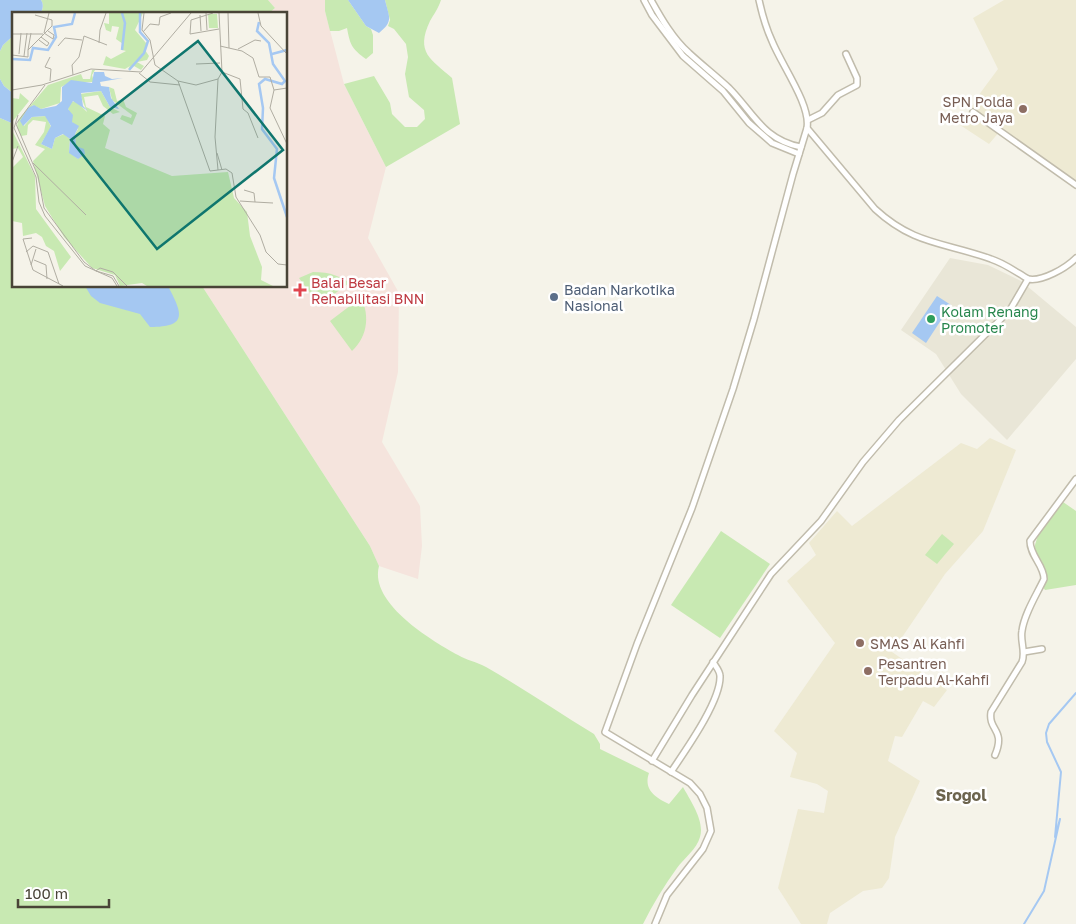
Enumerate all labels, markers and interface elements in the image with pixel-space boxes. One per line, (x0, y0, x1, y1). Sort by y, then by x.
inset map (12, 12, 288, 288)
place label: SPN Polda Metro Jaya (939, 93, 1013, 126)
marker: SPN Polda Metro Jaya (1017, 103, 1029, 115)
place label: Balai Besar Rehabilitasi BNN (311, 274, 424, 307)
place label: Badan Narkotika Nasional (564, 281, 675, 314)
marker: Balai Besar Rehabilitasi BNN (293, 283, 307, 297)
marker: Badan Narkotika Nasional (548, 291, 560, 303)
place label: Kolam Renang Promoter (941, 303, 1038, 336)
marker: Kolam Renang Promoter (925, 313, 937, 325)
place label: SMAS Al Kahfi (870, 635, 965, 652)
marker: SMAS Al Kahfi (854, 637, 866, 649)
place label: Pesantren Terpadu Al-Kahfi (878, 655, 989, 688)
marker: Pesantren Terpadu Al-Kahfi (862, 665, 874, 677)
district label: Srogol (935, 785, 987, 805)
scale bar (18, 876, 109, 908)
text: 100 m (25, 884, 68, 902)

